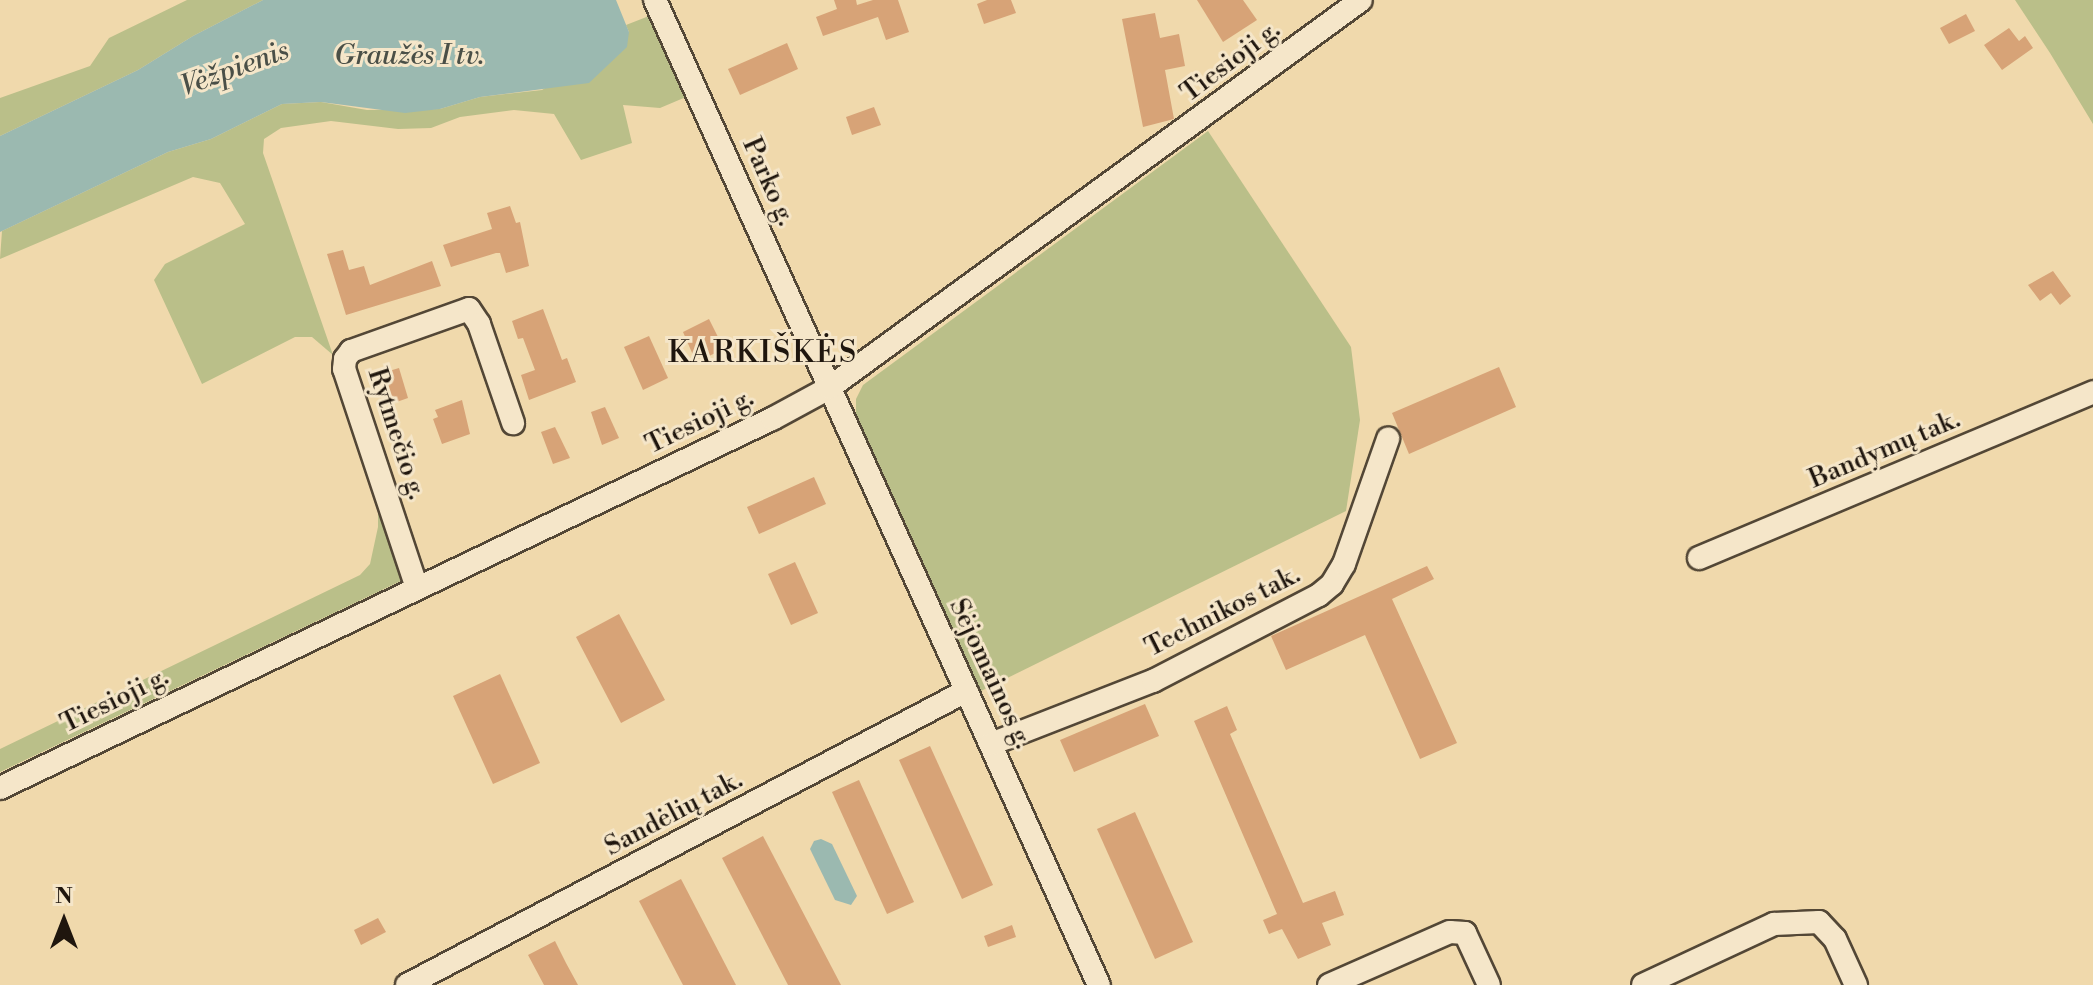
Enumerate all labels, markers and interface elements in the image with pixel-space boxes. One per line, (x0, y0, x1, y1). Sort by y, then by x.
street label: Tiesioji g. (1175, 15, 1287, 109)
water label: Vėžpienis (176, 34, 294, 104)
water label: Graužės I tv. (334, 39, 484, 73)
street label: Parko g. (735, 133, 801, 231)
district label: KARKIŠKĖS (668, 335, 858, 371)
street label: Rytmečio g. (360, 364, 432, 504)
street label: Tiesioji g. (641, 383, 759, 461)
street label: Bandymų tak. (1805, 404, 1965, 496)
street label: Technikos tak. (1140, 560, 1306, 664)
street label: Sėjomainos g. (942, 594, 1038, 754)
street label: Tiesioji g. (56, 662, 174, 740)
street label: Sandėlių tak. (600, 765, 748, 863)
north arrow (24, 881, 104, 961)
text: N (55, 883, 73, 910)

